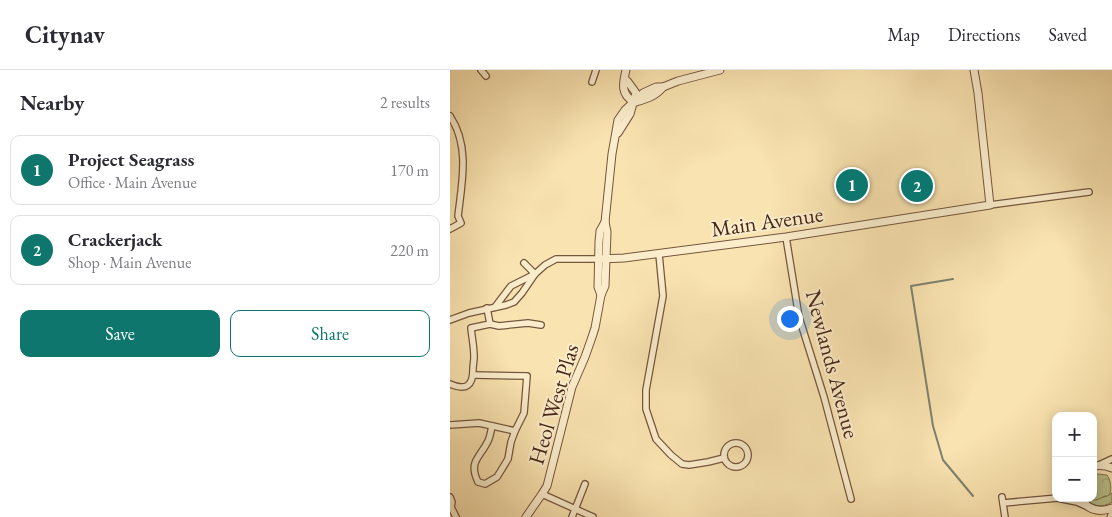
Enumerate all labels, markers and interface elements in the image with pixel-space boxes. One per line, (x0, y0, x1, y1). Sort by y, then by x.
text: Citynav (25, 19, 105, 50)
text: Map (888, 23, 920, 46)
text: Directions (948, 23, 1020, 46)
text: Saved (1048, 23, 1087, 46)
text: Nearby (20, 89, 84, 116)
text: 2 results (380, 92, 430, 113)
text: Project Seagrass (68, 147, 194, 172)
text: 1 (33, 160, 41, 181)
text: 170 m (390, 160, 429, 181)
pin: 1 (836, 166, 868, 204)
pin: 2 (901, 167, 933, 205)
text: Office · Main Avenue (68, 172, 197, 193)
street label: Main Avenue (709, 199, 825, 244)
text: Crackerjack (68, 227, 163, 252)
text: 2 (33, 240, 41, 261)
text: 220 m (390, 240, 429, 261)
text: Shop · Main Avenue (68, 252, 191, 273)
street label: Newlands Avenue (799, 287, 866, 442)
your location (777, 306, 803, 332)
button: Save (20, 310, 220, 357)
button: Share (230, 310, 430, 357)
street label: Heol West Plas (521, 340, 586, 468)
map controls (1052, 412, 1097, 502)
button: + (1052, 412, 1097, 457)
button: − (1052, 457, 1097, 502)

